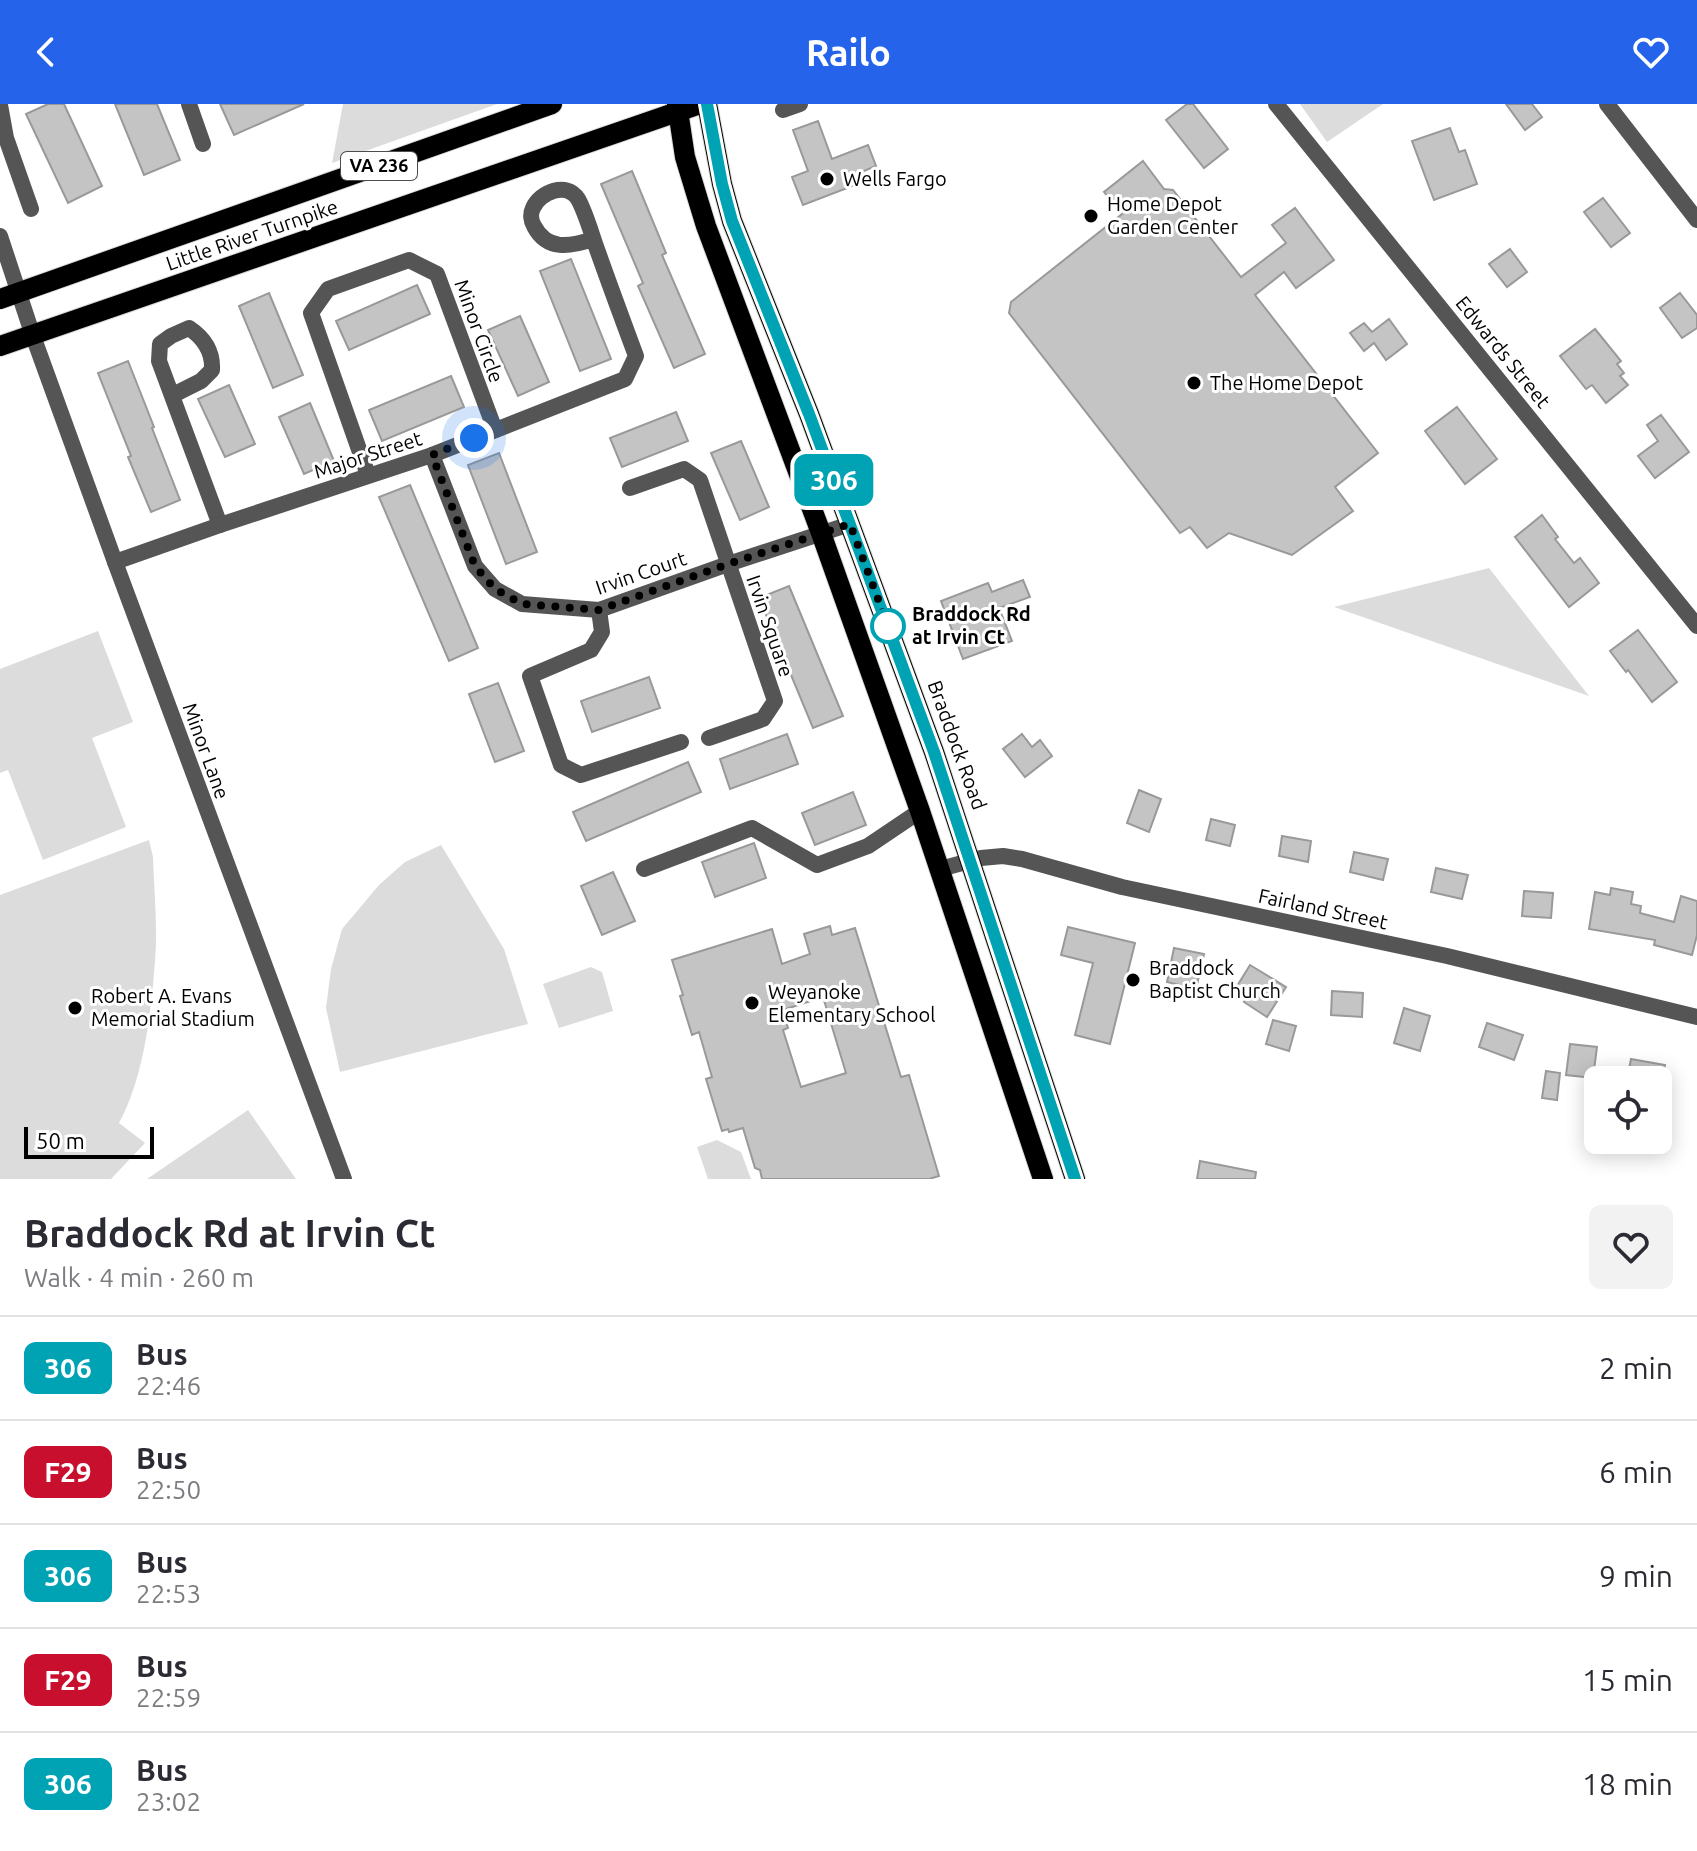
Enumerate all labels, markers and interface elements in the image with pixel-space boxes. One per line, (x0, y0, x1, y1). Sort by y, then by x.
icon: back (24, 30, 68, 74)
icon: heart (1629, 30, 1673, 74)
text: Railo (806, 32, 891, 73)
road number: VA 236 (341, 152, 417, 180)
place label: Wells Fargo (843, 167, 947, 190)
marker: Wells Fargo (818, 170, 836, 188)
place label: Home Depot Garden Center (1107, 192, 1238, 238)
street label: Little River Turnpike (163, 194, 341, 275)
marker: Home Depot Garden Center (1082, 207, 1100, 225)
street label: Minor Circle (450, 276, 509, 385)
street label: Edwards Street (1451, 291, 1555, 412)
place label: The Home Depot (1210, 371, 1363, 394)
marker: The Home Depot (1185, 374, 1203, 392)
your location (454, 418, 494, 458)
street label: Major Street (311, 426, 425, 483)
line badge: 306 (788, 454, 880, 506)
text: 306 (810, 464, 858, 495)
street label: Irvin Court (592, 546, 689, 599)
street label: Irvin Square (742, 572, 799, 680)
place label: Braddock Rd at Irvin Ct (912, 602, 1031, 648)
marker: Braddock Rd at Irvin Ct (871, 609, 905, 643)
street label: Braddock Road (923, 677, 991, 813)
street label: Minor Lane (178, 700, 234, 802)
street label: Fairland Street (1256, 884, 1390, 933)
place label: Braddock Baptist Church (1149, 956, 1281, 1002)
marker: Braddock Baptist Church (1124, 971, 1142, 989)
place label: Weyanoke Elementary School (768, 980, 935, 1026)
place label: Robert A. Evans Memorial Stadium (91, 984, 255, 1030)
marker: Weyanoke Elementary School (743, 994, 761, 1012)
marker: Robert A. Evans Memorial Stadium (66, 999, 84, 1017)
map controls (1584, 1066, 1672, 1154)
button: locate (1584, 1066, 1672, 1154)
scale bar (24, 1123, 154, 1159)
text: 50 m (36, 1128, 85, 1153)
button: heart (1589, 1205, 1673, 1289)
text: Braddock Rd at Irvin Ct (24, 1212, 435, 1254)
text: Walk · 4 min · 260 m (24, 1263, 254, 1292)
text: Bus (136, 1337, 188, 1371)
text: 2 min (1599, 1351, 1673, 1385)
text: 306 (44, 1352, 92, 1383)
text: 22:46 (136, 1371, 201, 1400)
text: Bus (136, 1441, 188, 1475)
text: 6 min (1599, 1455, 1673, 1489)
text: F29 (44, 1456, 92, 1487)
text: 22:50 (136, 1475, 201, 1504)
text: Bus (136, 1545, 188, 1579)
text: 9 min (1599, 1559, 1673, 1593)
text: 306 (44, 1560, 92, 1591)
text: 22:53 (136, 1579, 201, 1608)
text: Bus (136, 1649, 188, 1683)
text: 15 min (1582, 1663, 1673, 1697)
text: F29 (44, 1664, 92, 1695)
text: 22:59 (136, 1683, 201, 1712)
text: Bus (136, 1753, 188, 1787)
text: 18 min (1582, 1767, 1673, 1801)
text: 306 (44, 1768, 92, 1799)
text: 23:02 (136, 1787, 201, 1816)

